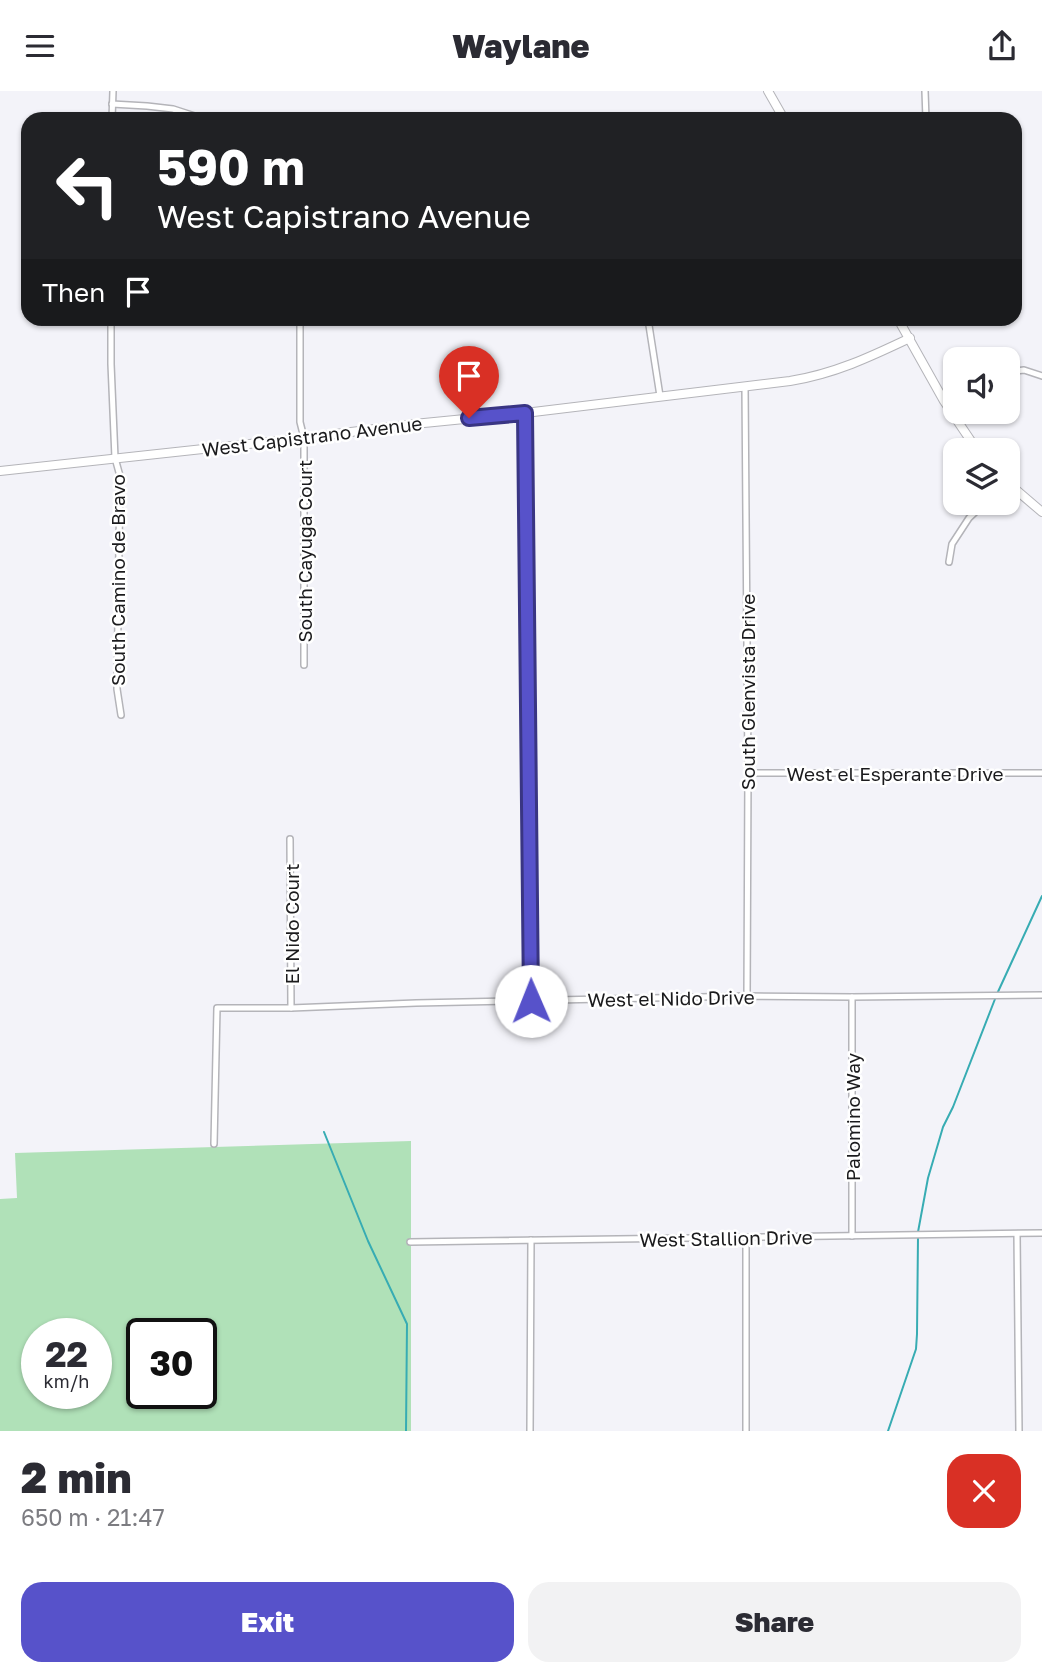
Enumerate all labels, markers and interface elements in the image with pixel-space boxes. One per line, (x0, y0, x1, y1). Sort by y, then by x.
icon: menu (21, 27, 59, 65)
text: Waylane (452, 27, 590, 65)
icon: share (983, 27, 1021, 65)
text: 590 m (157, 137, 305, 196)
icon: left (42, 140, 133, 231)
text: West Capistrano Avenue (157, 197, 531, 235)
icon: arrive (119, 273, 157, 311)
text: Then (42, 277, 105, 308)
pin (439, 346, 499, 418)
map controls (943, 347, 1020, 515)
button: sound (943, 347, 1020, 424)
icon: arrive (450, 357, 488, 395)
street label: West Capistrano Avenue (200, 411, 424, 461)
button: layers (943, 438, 1020, 515)
street label: South Cayuga Court (293, 460, 316, 642)
street label: South Camino de Bravo (106, 474, 129, 686)
street label: South Glenvista Drive (736, 594, 759, 790)
street label: West el Esperante Drive (786, 762, 1004, 785)
street label: El Nido Court (280, 864, 303, 985)
position arrow (494, 964, 568, 1038)
street label: West el Nido Drive (587, 985, 755, 1011)
street label: Palomino Way (841, 1052, 864, 1181)
street label: West Stallion Drive (639, 1225, 813, 1251)
speed limit sign: 30 (126, 1318, 217, 1409)
text: 22 (45, 1333, 88, 1375)
text: km/h (44, 1370, 89, 1392)
text: 2 min (21, 1452, 132, 1502)
button: close (947, 1454, 1021, 1528)
text: 650 m · 21:47 (21, 1503, 165, 1531)
button: Exit (21, 1582, 514, 1662)
button: Share (528, 1582, 1021, 1662)

